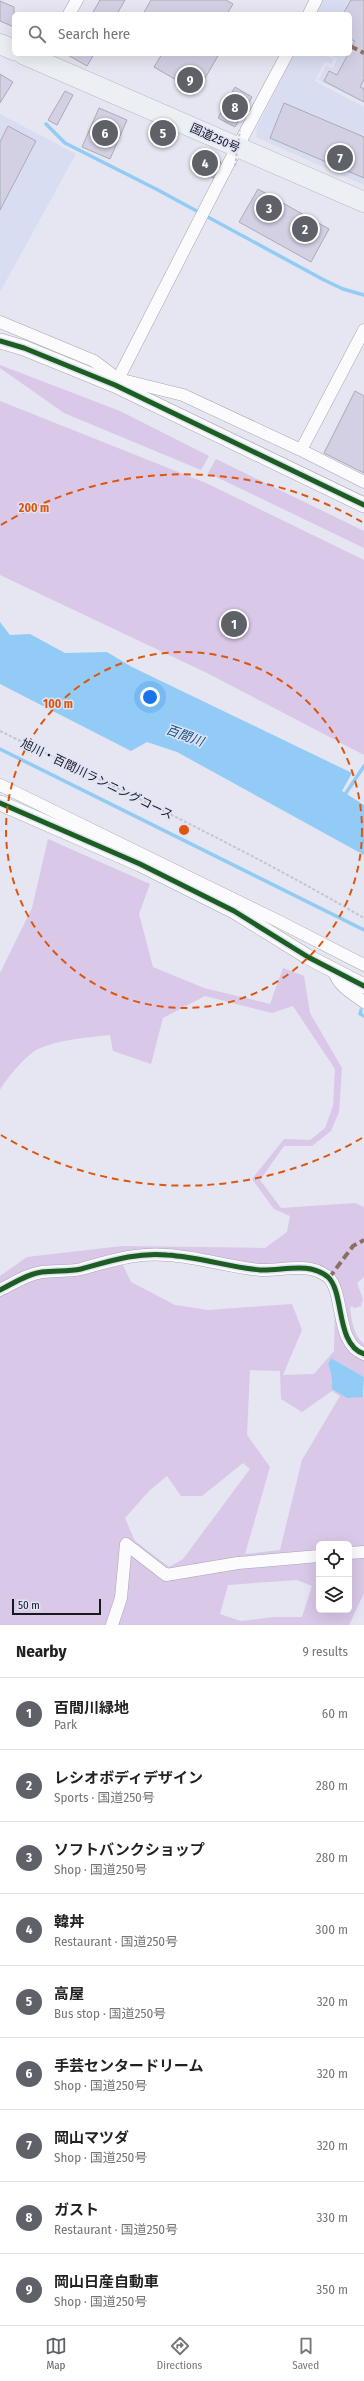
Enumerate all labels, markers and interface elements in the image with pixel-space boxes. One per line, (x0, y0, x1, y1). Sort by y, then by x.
search box (12, 12, 352, 56)
icon: search (26, 23, 48, 45)
text: Search here (58, 25, 130, 43)
pin: 9 (177, 65, 203, 95)
pin: 8 (222, 92, 248, 122)
pin: 6 (92, 118, 118, 148)
pin: 5 (150, 118, 176, 148)
street label: 国道250号 (188, 121, 242, 155)
pin: 7 (327, 143, 353, 173)
pin: 4 (192, 148, 218, 178)
pin: 3 (256, 193, 282, 223)
pin: 2 (292, 214, 318, 244)
text: 200 m (18, 501, 49, 515)
pin: 1 (221, 609, 247, 639)
your location (140, 687, 160, 707)
text: 100 m (43, 697, 73, 711)
water label: 百間川 (164, 722, 208, 750)
street label: 旭川・百間川ランニングコース (19, 736, 175, 822)
centre of rings (177, 823, 191, 837)
map controls (316, 1541, 352, 1613)
button: locate (316, 1541, 352, 1577)
button: layers (316, 1577, 352, 1613)
scale bar (12, 1597, 101, 1616)
text: 50 m (18, 1599, 40, 1612)
text: Nearby (16, 1641, 67, 1662)
text: 9 results (302, 1644, 348, 1659)
text: 百間川緑地 (54, 1699, 129, 1717)
text: 1 (26, 1706, 32, 1721)
text: 60 m (322, 1706, 348, 1721)
text: Park (54, 1717, 77, 1732)
text: レシオボディデザイン (54, 1769, 203, 1787)
text: 2 (26, 1778, 32, 1793)
text: 280 m (316, 1778, 348, 1793)
text: Sports · 国道250号 (54, 1790, 155, 1805)
text: ソフトバンクショップ (54, 1841, 205, 1859)
text: 3 (26, 1850, 32, 1865)
text: 280 m (316, 1850, 348, 1865)
text: Shop · 国道250号 (54, 1862, 147, 1877)
text: 韓丼 (54, 1913, 84, 1931)
text: 4 (26, 1922, 32, 1937)
text: 300 m (316, 1922, 348, 1937)
text: Restaurant · 国道250号 (54, 1934, 178, 1949)
text: 高屋 (54, 1985, 84, 2003)
text: 5 (26, 1994, 32, 2009)
text: 320 m (317, 1994, 348, 2009)
text: Bus stop · 国道250号 (54, 2006, 166, 2021)
text: 手芸センタードリーム (54, 2057, 204, 2075)
text: 6 (26, 2066, 32, 2081)
text: 320 m (317, 2066, 348, 2081)
text: Shop · 国道250号 (54, 2078, 147, 2093)
text: 岡山マツダ (54, 2129, 129, 2147)
text: 7 (26, 2138, 32, 2153)
text: 320 m (317, 2138, 348, 2153)
text: Shop · 国道250号 (54, 2150, 147, 2165)
text: ガスト (54, 2201, 99, 2219)
text: 8 (26, 2210, 32, 2225)
text: 330 m (316, 2210, 348, 2225)
text: Restaurant · 国道250号 (54, 2222, 178, 2237)
text: 岡山日産自動車 (54, 2273, 159, 2291)
text: 9 (26, 2282, 32, 2297)
text: 350 m (316, 2282, 348, 2297)
text: Shop · 国道250号 (54, 2294, 147, 2309)
tab: Map (45, 2335, 67, 2372)
tab: Directions (157, 2335, 202, 2372)
tab: Saved (292, 2335, 319, 2372)

